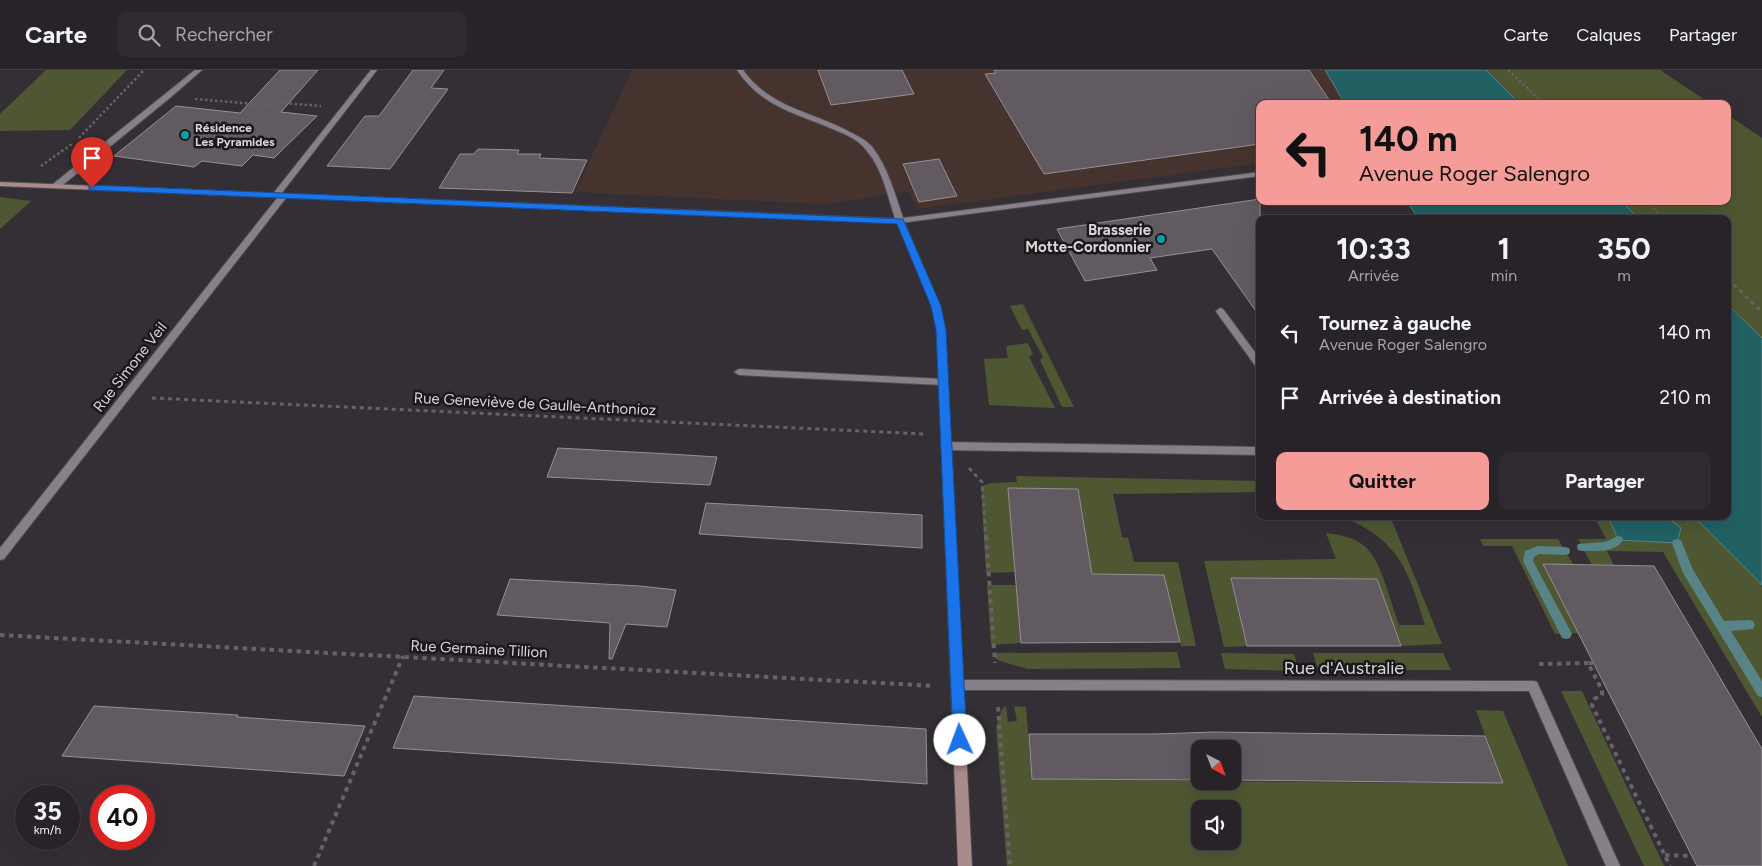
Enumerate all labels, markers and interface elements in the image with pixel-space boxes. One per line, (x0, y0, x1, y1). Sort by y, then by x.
search box (117, 12, 467, 57)
text: Carte (25, 20, 87, 49)
icon: search (135, 21, 163, 49)
text: Rechercher (175, 23, 273, 46)
text: Carte (1503, 24, 1548, 46)
text: Calques (1576, 24, 1641, 46)
text: Partager (1669, 24, 1737, 46)
text: 140 m (1359, 118, 1457, 160)
icon: left (1276, 120, 1341, 185)
place label: Résidence Les Pyramides (195, 121, 275, 149)
marker: Résidence Les Pyramides (179, 129, 191, 141)
pin (71, 137, 113, 188)
icon: arrive (78, 144, 106, 172)
text: Avenue Roger Salengro (1359, 160, 1590, 187)
place label: Brasserie Motte-Cordonnier (1025, 221, 1152, 256)
text: 10:33 (1336, 230, 1411, 267)
text: 1 (1498, 230, 1510, 267)
text: 350 (1597, 230, 1651, 267)
marker: Brasserie Motte-Cordonnier (1155, 233, 1167, 245)
text: Arrivée (1348, 266, 1399, 285)
text: min (1491, 266, 1517, 285)
text: m (1617, 266, 1631, 285)
text: Tournez à gauche (1319, 312, 1471, 335)
street label: Rue Simone Veil (89, 319, 171, 415)
icon: left (1276, 319, 1304, 347)
text: 140 m (1658, 321, 1711, 344)
text: Avenue Roger Salengro (1319, 335, 1487, 354)
icon: arrive (1276, 384, 1304, 412)
text: Arrivée à destination (1319, 386, 1501, 409)
text: 210 m (1659, 386, 1711, 409)
street label: Rue Geneviève de Gaulle-Anthonioz (413, 389, 657, 419)
button: Quitter (1276, 452, 1489, 510)
button: Partager (1499, 452, 1711, 510)
street label: Rue Germaine Tillion (410, 636, 548, 662)
street label: Rue d'Australie (1284, 657, 1404, 679)
position arrow (933, 713, 985, 765)
north arrow (1191, 740, 1241, 790)
map controls (1191, 740, 1241, 850)
speed limit sign: 40 (90, 785, 155, 850)
text: 35 (33, 796, 62, 826)
button: sound (1191, 800, 1241, 850)
text: km/h (34, 823, 61, 837)

